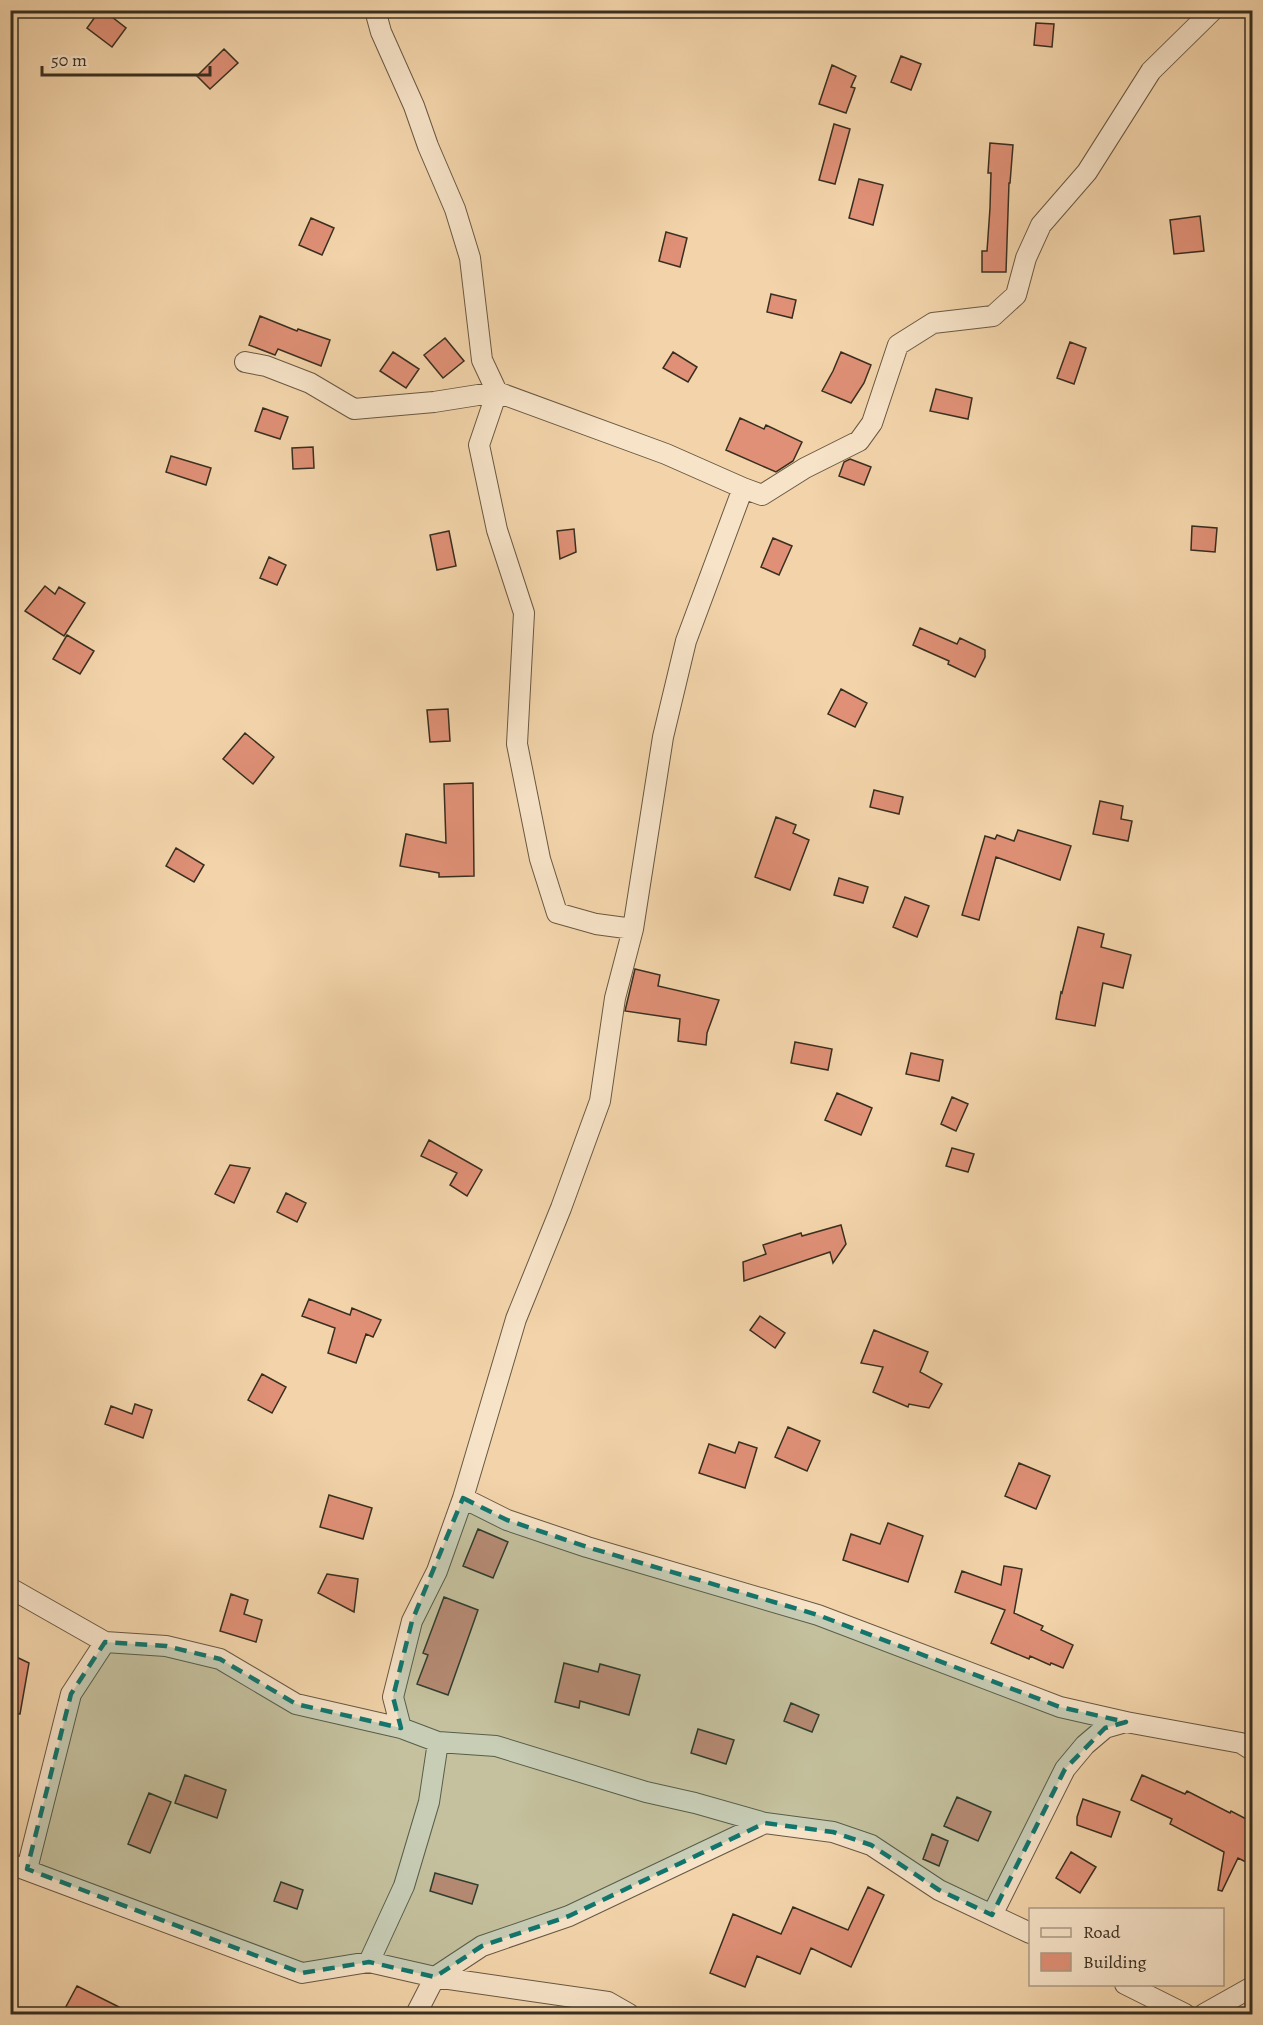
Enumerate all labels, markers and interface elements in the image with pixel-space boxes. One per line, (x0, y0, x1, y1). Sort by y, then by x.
scale bar (42, 39, 210, 77)
text: 50 m (51, 48, 87, 72)
legend (1029, 1908, 1224, 1986)
text: Road (1083, 1920, 1121, 1944)
text: Building (1083, 1950, 1147, 1974)

